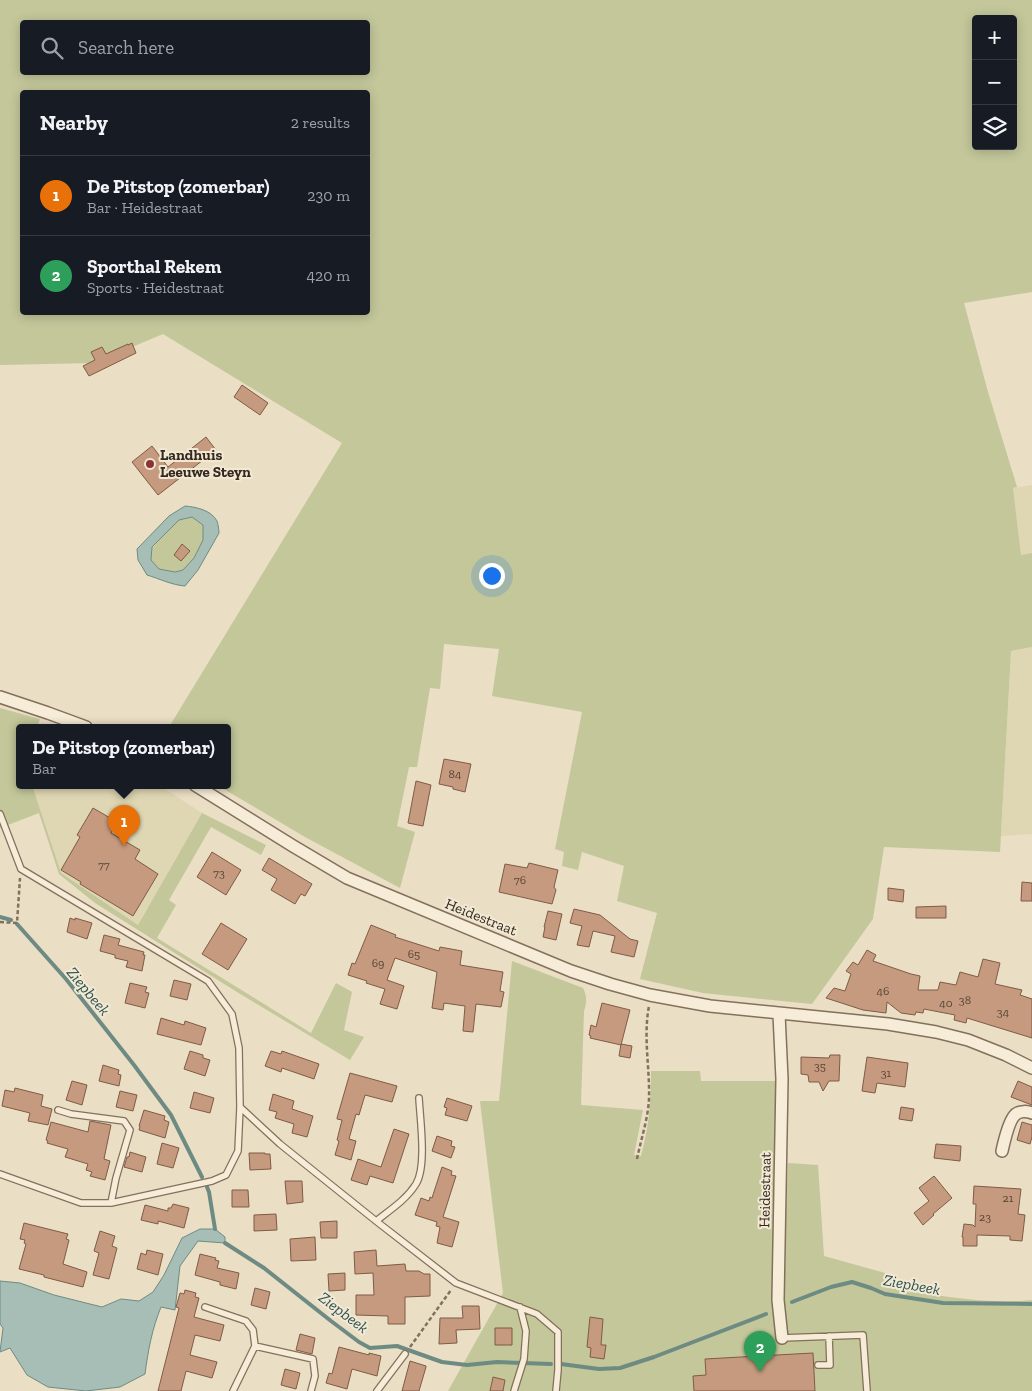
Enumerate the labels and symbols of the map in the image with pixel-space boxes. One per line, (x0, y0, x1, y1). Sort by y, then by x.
place label: Landhuis Leeuwe Steyn (160, 446, 251, 481)
marker: Landhuis Leeuwe Steyn (144, 458, 156, 470)
your location (479, 563, 505, 589)
house number: 84 (449, 767, 462, 781)
pin: 1 (108, 805, 140, 846)
house number: 77 (98, 858, 110, 872)
house number: 73 (213, 866, 225, 880)
house number: 76 (514, 873, 526, 887)
street label: Heidestraat (442, 894, 520, 940)
house number: 65 (408, 947, 420, 961)
house number: 69 (372, 956, 384, 970)
water label: Ziepbeek (63, 963, 114, 1019)
house number: 46 (877, 984, 889, 998)
house number: 38 (959, 993, 971, 1007)
house number: 40 (939, 996, 953, 1010)
house number: 34 (997, 1005, 1010, 1019)
house number: 35 (814, 1059, 826, 1073)
house number: 31 (881, 1066, 892, 1080)
street label: Heidestraat (755, 1151, 775, 1228)
house number: 21 (1003, 1191, 1014, 1205)
house number: 23 (979, 1210, 991, 1224)
water label: Ziepbeek (882, 1270, 942, 1299)
water label: Ziepbeek (315, 1288, 372, 1337)
pin: 2 (744, 1331, 776, 1372)

